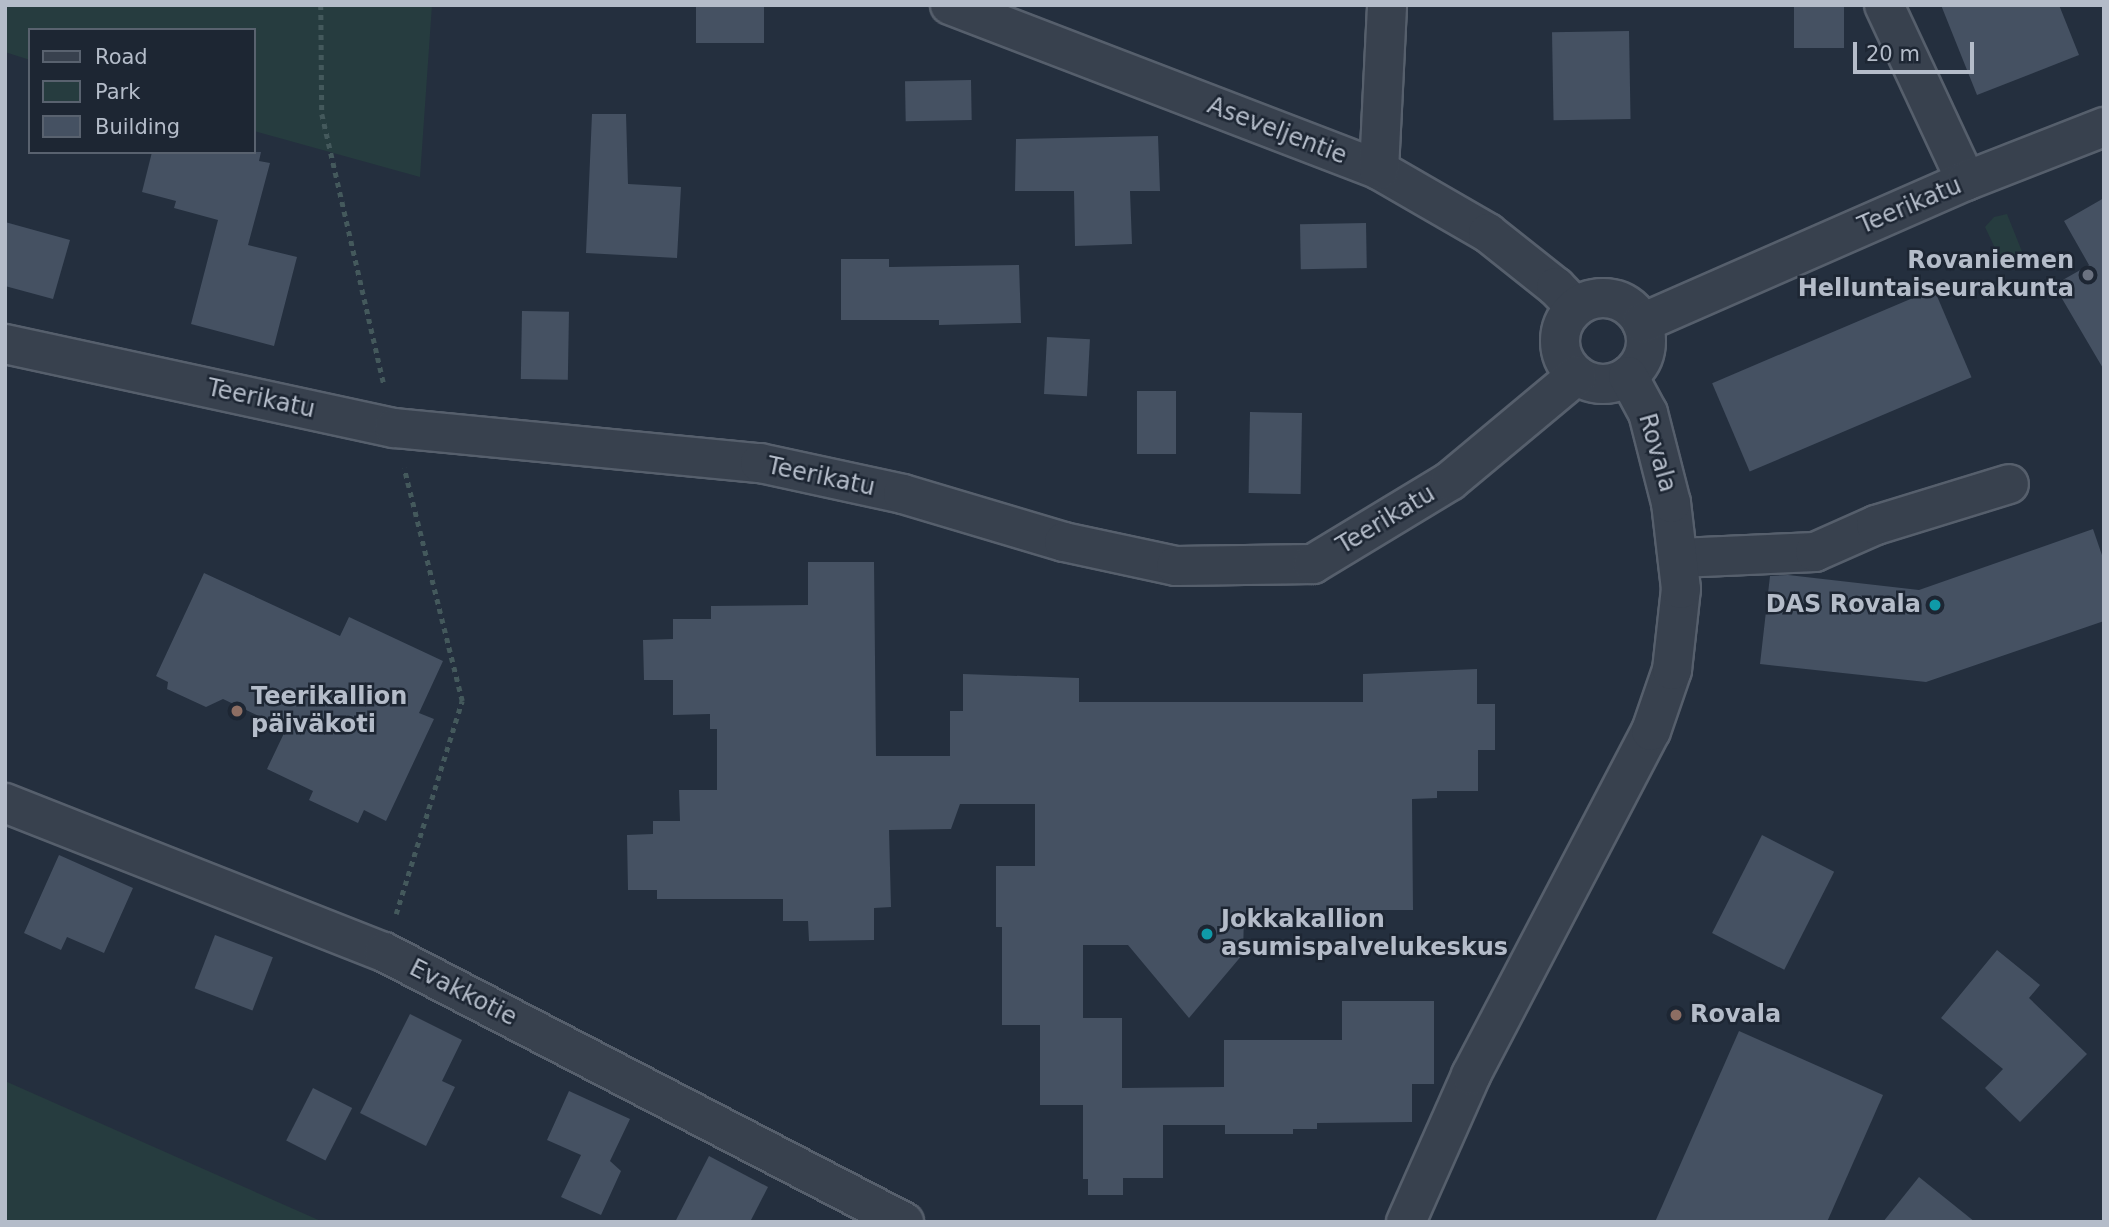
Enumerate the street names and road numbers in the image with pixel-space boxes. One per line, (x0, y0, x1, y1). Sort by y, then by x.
street label: Aseveljentie (1203, 91, 1351, 171)
street label: Teerikatu (1854, 171, 1966, 241)
street label: Teerikatu (204, 374, 318, 424)
street label: Rovala (1632, 410, 1682, 496)
street label: Teerikatu (764, 452, 878, 502)
street label: Teerikatu (1332, 479, 1440, 561)
street label: Evakkotie (405, 954, 521, 1032)

